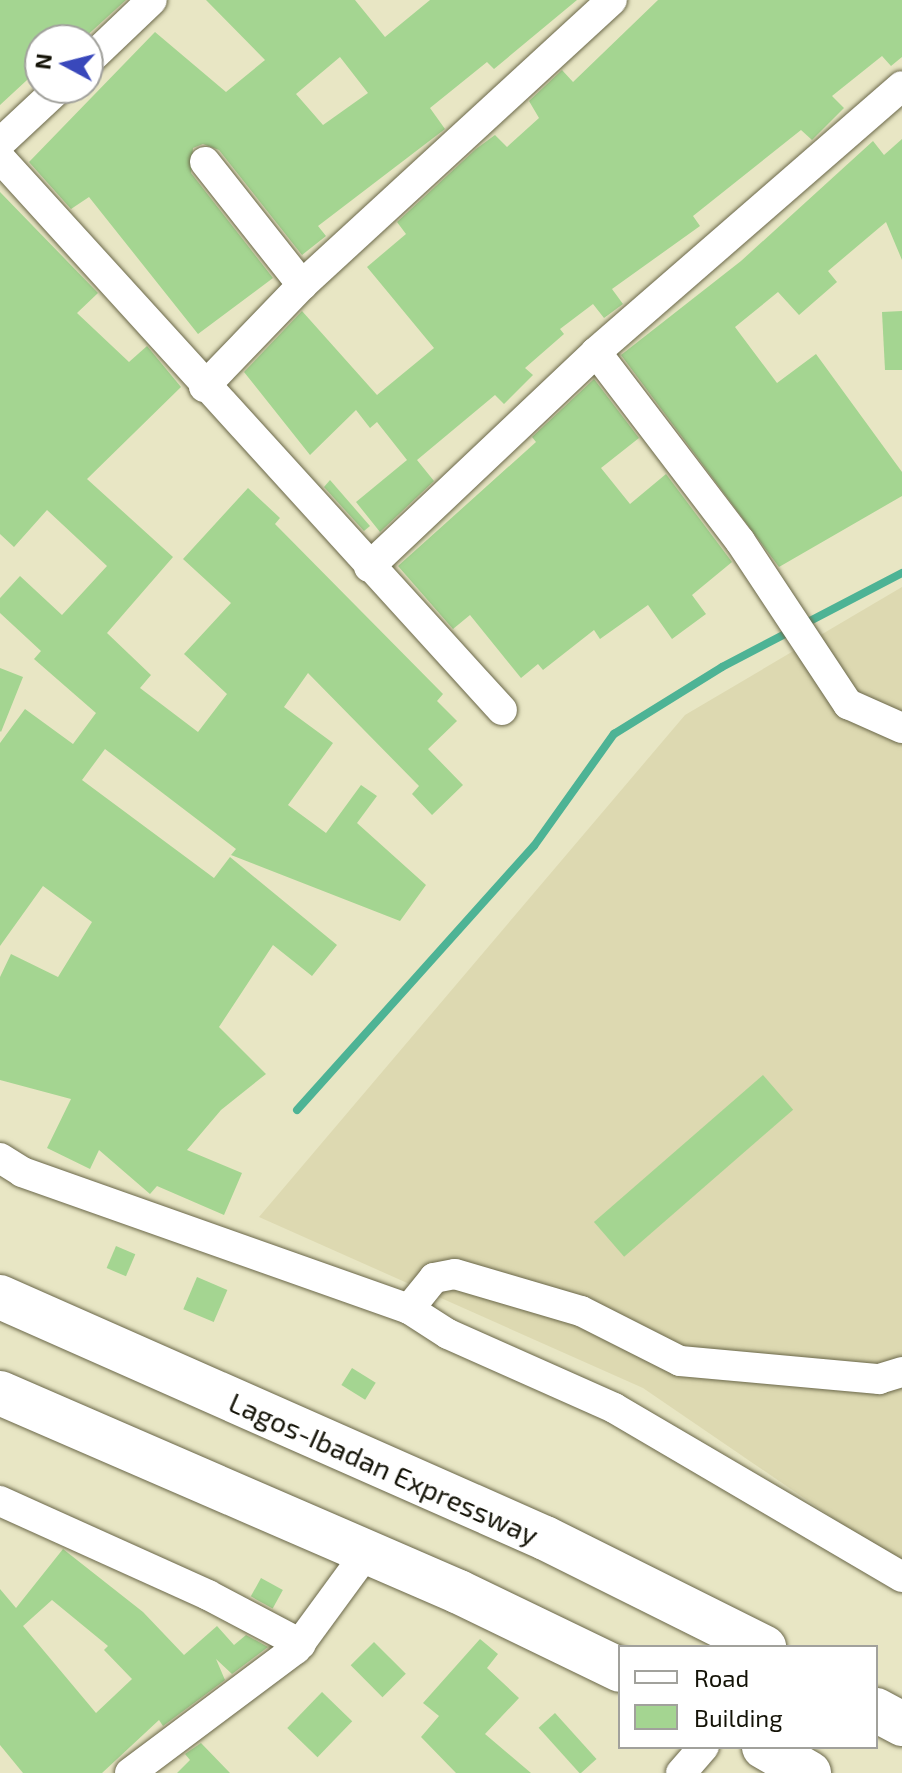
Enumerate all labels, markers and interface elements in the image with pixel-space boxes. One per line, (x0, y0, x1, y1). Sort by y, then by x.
north arrow (24, 24, 104, 104)
text: N (28, 52, 56, 71)
street label: Lagos-Ibadan Expressway (224, 1385, 544, 1551)
legend (618, 1645, 878, 1749)
text: Road (694, 1663, 749, 1692)
text: Building (694, 1703, 783, 1732)

